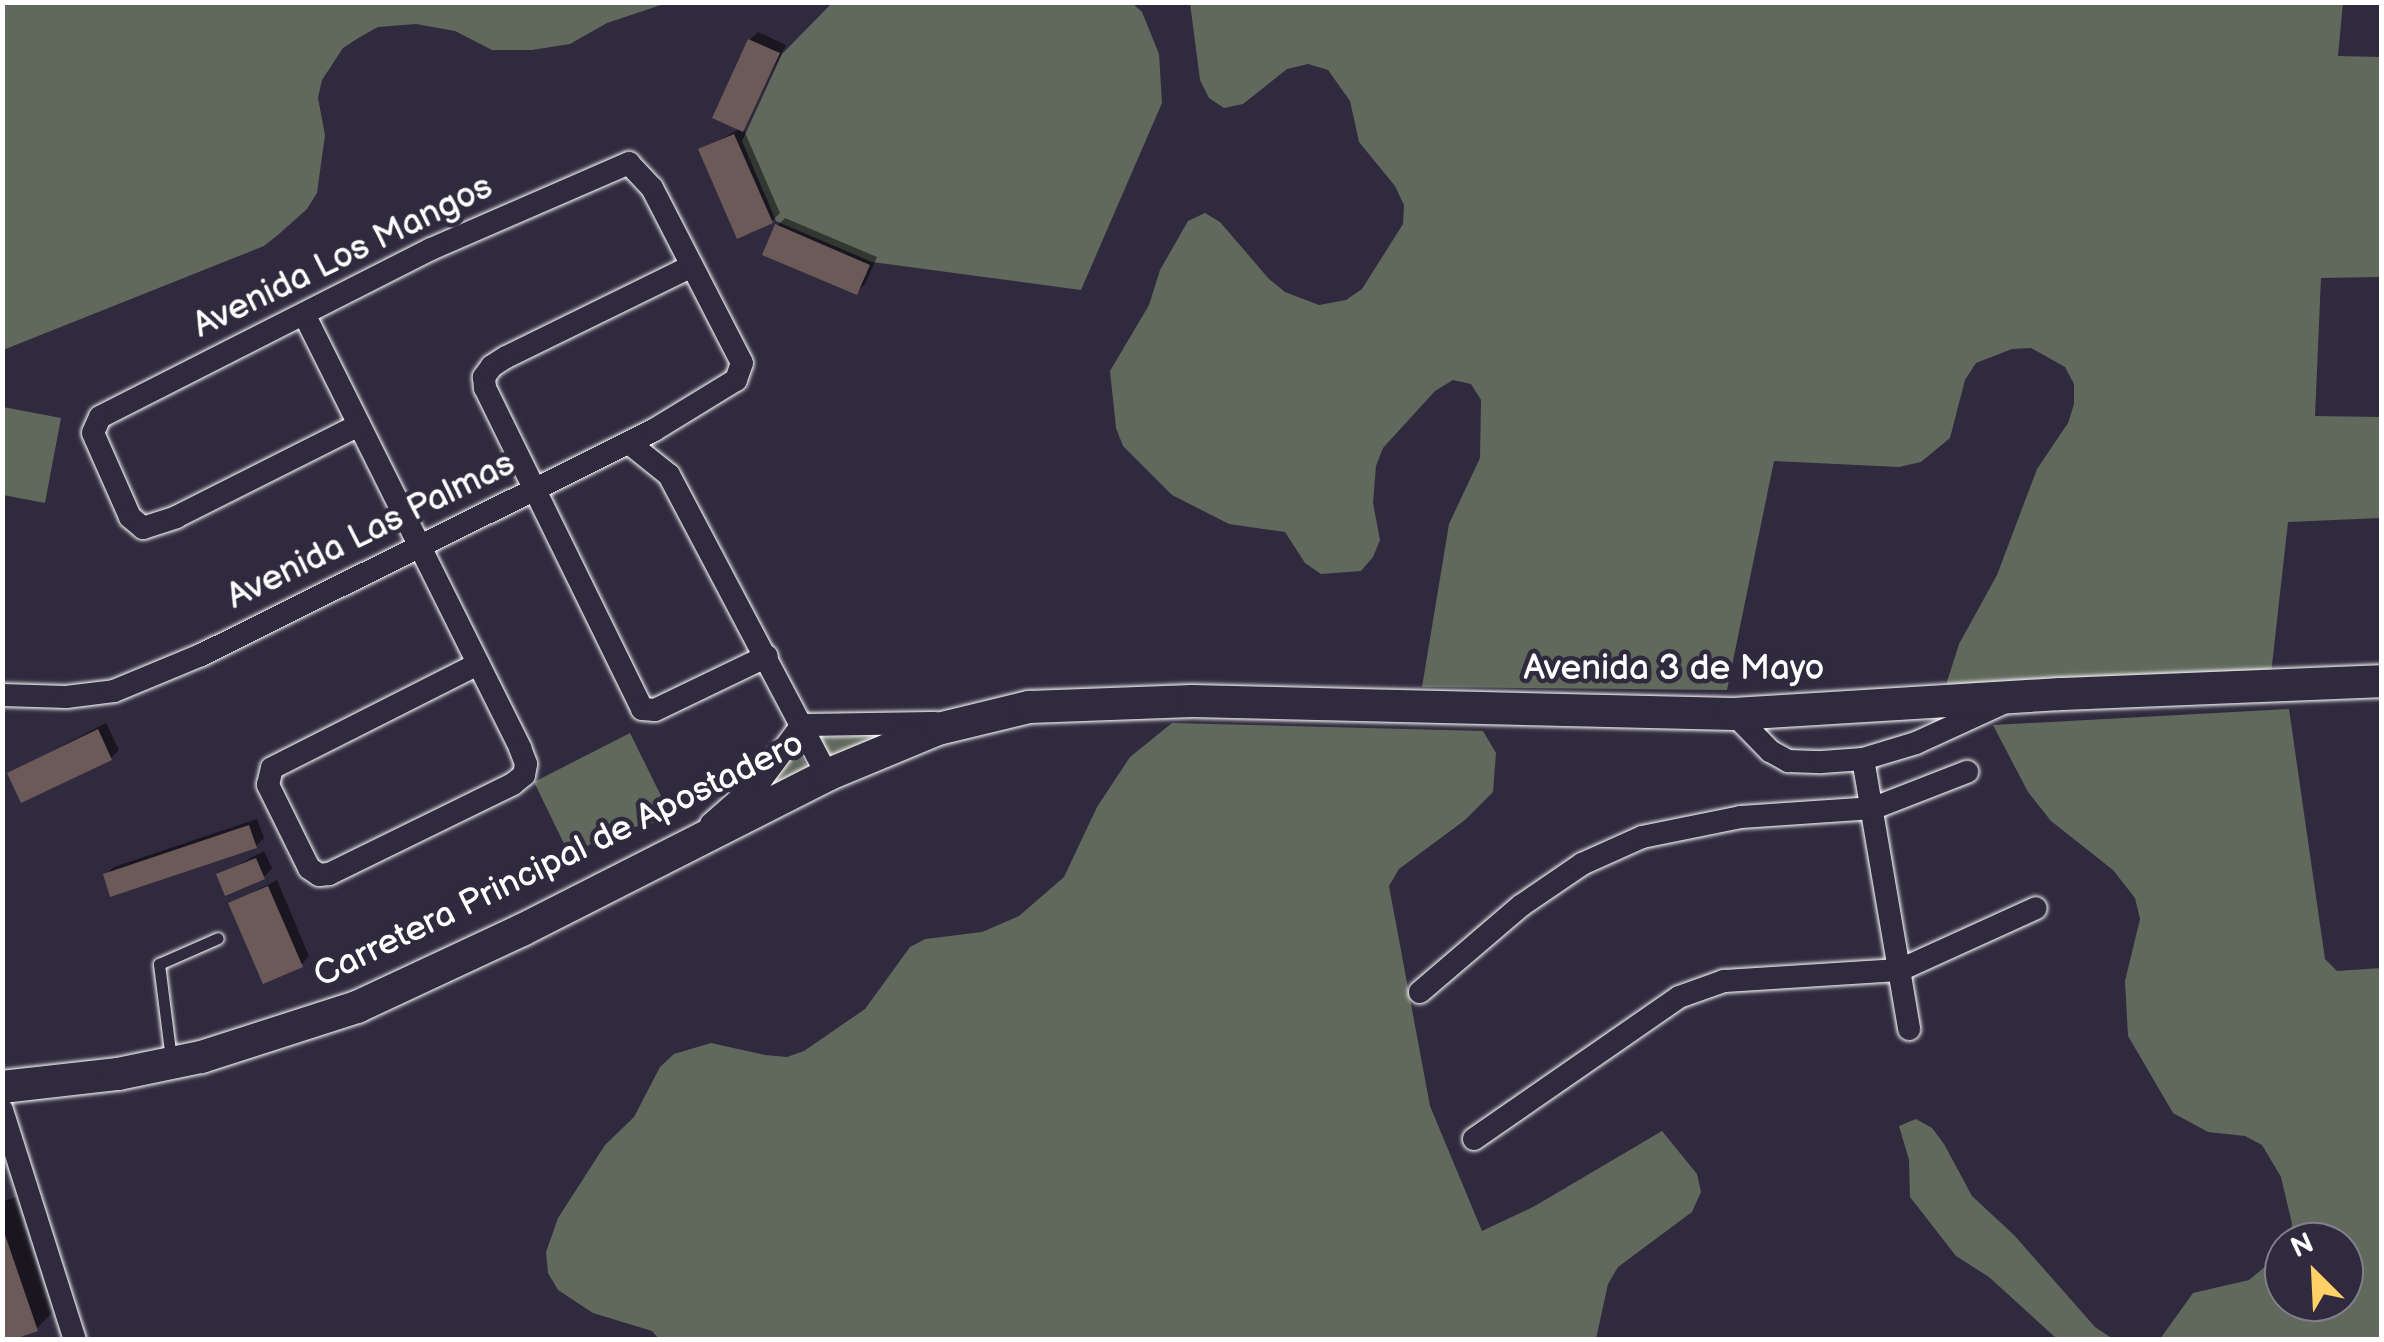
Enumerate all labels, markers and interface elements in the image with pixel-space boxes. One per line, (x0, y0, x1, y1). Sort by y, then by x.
street label: Avenida Los Mangos (186, 166, 500, 348)
street label: Avenida Las Palmas (220, 443, 522, 619)
street label: Avenida 3 de Mayo (1524, 648, 1824, 690)
street label: Carretera Principal de Apostadero (307, 723, 811, 997)
north arrow (2264, 1222, 2364, 1322)
text: N (2286, 1227, 2319, 1265)

